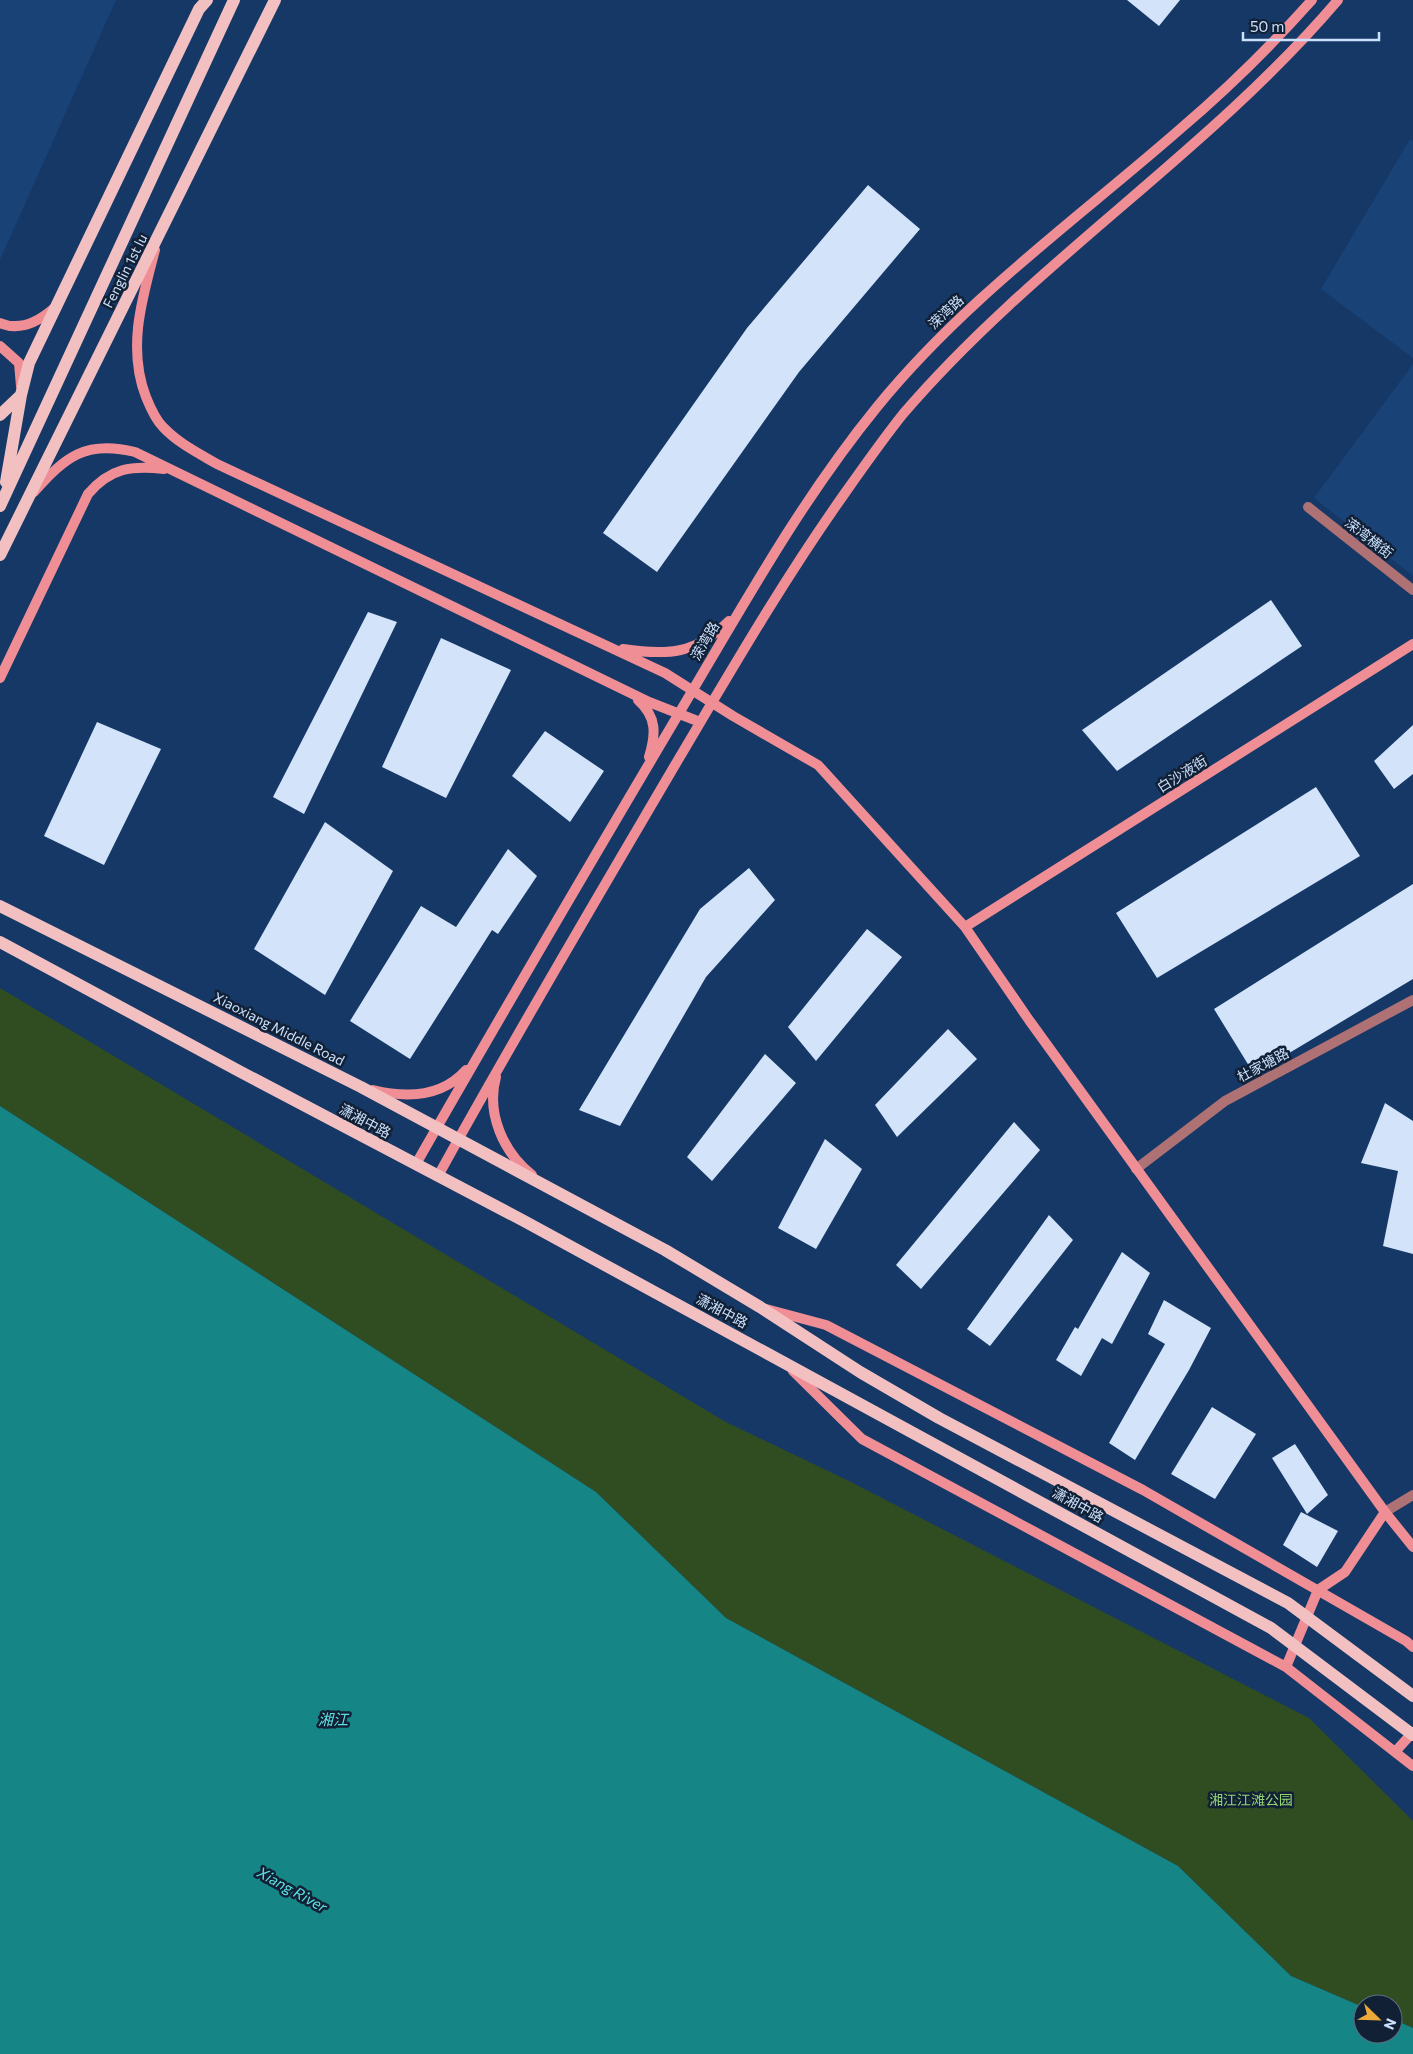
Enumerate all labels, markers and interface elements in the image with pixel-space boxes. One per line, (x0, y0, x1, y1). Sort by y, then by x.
scale bar (1243, 10, 1379, 42)
text: 50 m (1250, 17, 1284, 35)
street label: Fenglin 1st lu (99, 231, 150, 311)
street label: 溁湾路 (925, 291, 967, 332)
street label: 溁湾横街 (1342, 514, 1397, 562)
street label: 溁湾路 (687, 618, 722, 663)
street label: 白沙液街 (1153, 752, 1210, 796)
street label: Xiaoxiang Middle Road (211, 988, 348, 1069)
street label: 杜家塘路 (1234, 1044, 1291, 1085)
street label: 潇湘中路 (337, 1100, 394, 1141)
street label: 潇湘中路 (694, 1290, 751, 1331)
street label: 潇湘中路 (1050, 1484, 1107, 1526)
water label: 湘江 (318, 1710, 350, 1728)
park label: 湘江江滩公园 (1209, 1791, 1293, 1808)
water label: Xiang River (254, 1862, 331, 1916)
north arrow (1353, 1994, 1403, 2044)
text: N (1381, 2016, 1400, 2032)

